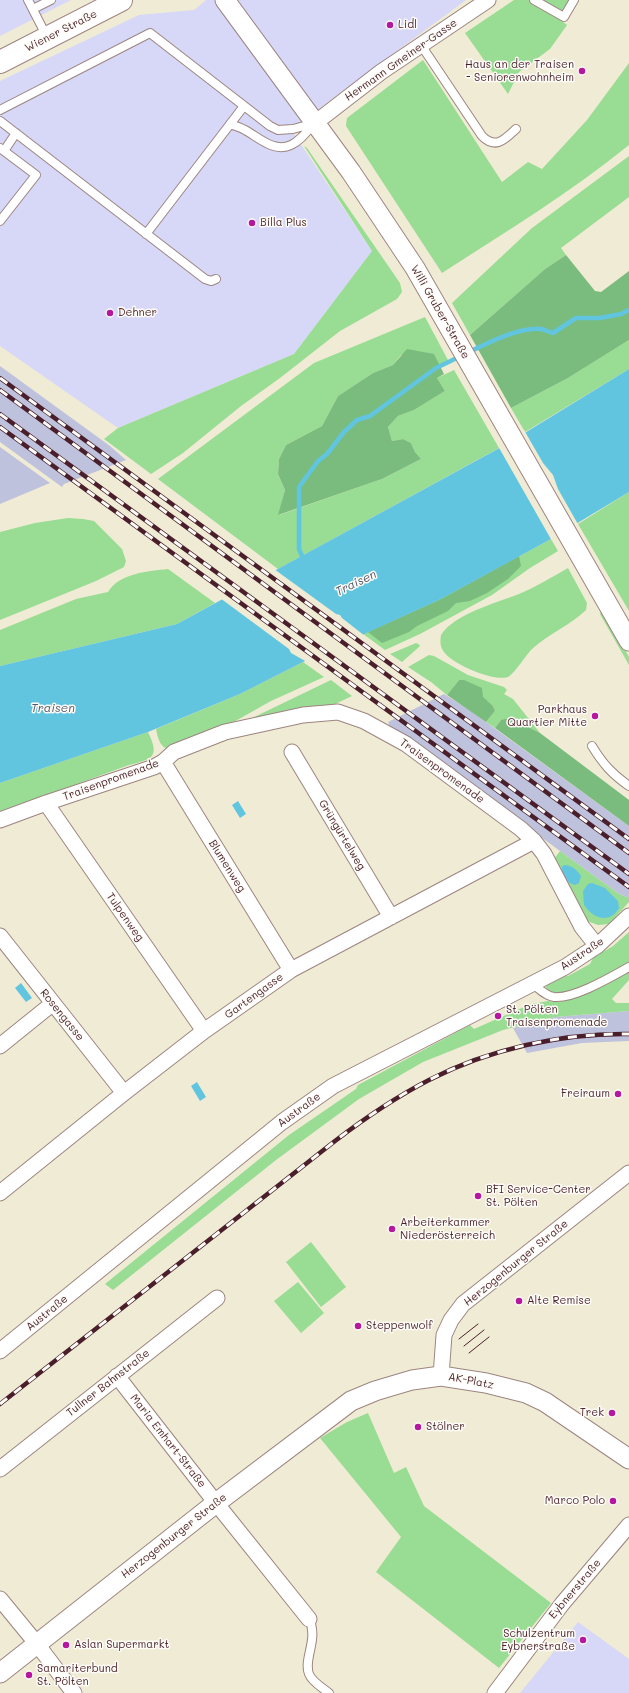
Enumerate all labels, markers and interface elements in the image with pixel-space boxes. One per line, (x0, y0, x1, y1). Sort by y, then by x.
street label: Wiener Straße (23, 7, 99, 55)
street label: Hermann Gmeiner-Gasse (342, 16, 460, 104)
place label: Lidl (398, 18, 417, 32)
marker: Lidl (385, 20, 395, 30)
place label: Haus an der Traisen - Seniorenwohnheim (465, 58, 574, 84)
marker: Haus an der Traisen - Seniorenwohnheim (577, 66, 587, 76)
place label: Billa Plus (260, 216, 307, 230)
marker: Billa Plus (247, 218, 257, 228)
street label: Willi Gruber-Straße (408, 263, 472, 361)
place label: Dehner (118, 306, 157, 320)
marker: Dehner (105, 308, 115, 318)
water label: Traisen (333, 567, 379, 599)
water label: Traisen (31, 701, 75, 715)
place label: Parkhaus Quartier Mitte (507, 703, 587, 729)
marker: Parkhaus Quartier Mitte (590, 711, 600, 721)
street label: Traisenpromenade (397, 736, 487, 806)
street label: Traisenpromenade (61, 756, 161, 804)
street label: Grüngürtelweg (316, 797, 368, 873)
street label: Blumenweg (206, 837, 248, 895)
street label: Tulpenweg (103, 890, 147, 944)
street label: Austraße (558, 935, 606, 973)
street label: Gartengasse (222, 970, 286, 1022)
street label: Rosengasse (37, 987, 87, 1043)
place label: St. Pölten Traisenpromenade (506, 1003, 607, 1029)
marker: St. Pölten Traisenpromenade (493, 1011, 503, 1021)
place label: Freiraum (561, 1087, 610, 1101)
marker: Freiraum (613, 1089, 623, 1099)
street label: Austraße (275, 1090, 323, 1130)
place label: BFI Service-Center St. Pölten (486, 1183, 591, 1209)
marker: BFI Service-Center St. Pölten (473, 1191, 483, 1201)
place label: Arbeiterkammer Niederösterreich (400, 1216, 495, 1242)
street label: Herzogenburger Straße (461, 1217, 571, 1309)
marker: Arbeiterkammer Niederösterreich (387, 1224, 397, 1234)
street label: Austraße (23, 1292, 71, 1334)
place label: Alte Remise (527, 1294, 591, 1308)
marker: Alte Remise (514, 1296, 524, 1306)
place label: Steppenwolf (366, 1319, 432, 1333)
marker: Steppenwolf (353, 1321, 363, 1331)
street label: Tullner Bahnstraße (64, 1346, 152, 1420)
street label: AK-Platz (447, 1370, 495, 1392)
street label: Maria Emhart-Straße (127, 1392, 209, 1490)
place label: Trek (580, 1406, 604, 1420)
marker: Trek (607, 1408, 617, 1418)
place label: Stölner (426, 1420, 465, 1434)
marker: Stölner (413, 1422, 423, 1432)
street label: Herzogenburger Straße (119, 1491, 229, 1581)
place label: Marco Polo (545, 1494, 605, 1508)
marker: Marco Polo (608, 1496, 618, 1506)
street label: Eybnerstraße (546, 1556, 604, 1622)
place label: Schulzentrum Eybnerstraße (501, 1627, 575, 1653)
marker: Schulzentrum Eybnerstraße (578, 1635, 588, 1645)
place label: Aslan Supermarkt (74, 1638, 169, 1652)
marker: Aslan Supermarkt (61, 1640, 71, 1650)
place label: Samariterbund St. Pölten (37, 1662, 118, 1688)
marker: Samariterbund St. Pölten (24, 1670, 34, 1680)

